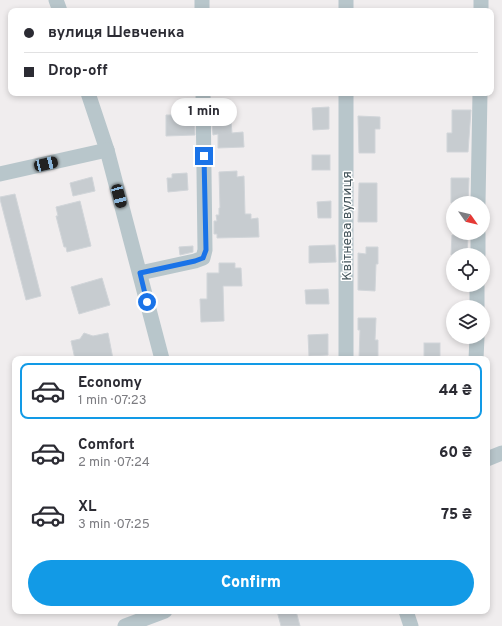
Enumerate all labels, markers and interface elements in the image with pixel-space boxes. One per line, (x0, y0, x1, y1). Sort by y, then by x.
text: вулиця Шевченка (48, 24, 184, 43)
text: Drop-off (48, 62, 108, 81)
callout: 1 min (171, 98, 237, 126)
text: 1 min (188, 104, 220, 120)
route end (195, 147, 213, 165)
car (33, 155, 59, 173)
street label: Квітнева вулиця (339, 171, 356, 281)
car (110, 183, 128, 209)
north arrow (446, 196, 490, 240)
map controls (446, 196, 490, 344)
button: locate (446, 248, 490, 292)
route start (138, 293, 156, 311)
button: layers (446, 300, 490, 344)
icon: car (30, 373, 66, 409)
text: Economy (78, 374, 142, 393)
text: 44 ₴ (439, 382, 472, 401)
text: 1 min · 07:23 (78, 393, 147, 409)
icon: car (30, 435, 66, 471)
text: Comfort (78, 436, 135, 455)
text: 60 ₴ (439, 444, 472, 463)
text: 2 min · 07:24 (78, 455, 150, 471)
icon: car (30, 497, 66, 533)
text: XL (78, 498, 96, 517)
text: 75 ₴ (441, 506, 472, 525)
text: 3 min · 07:25 (78, 517, 150, 533)
button: Confirm (28, 560, 474, 606)

